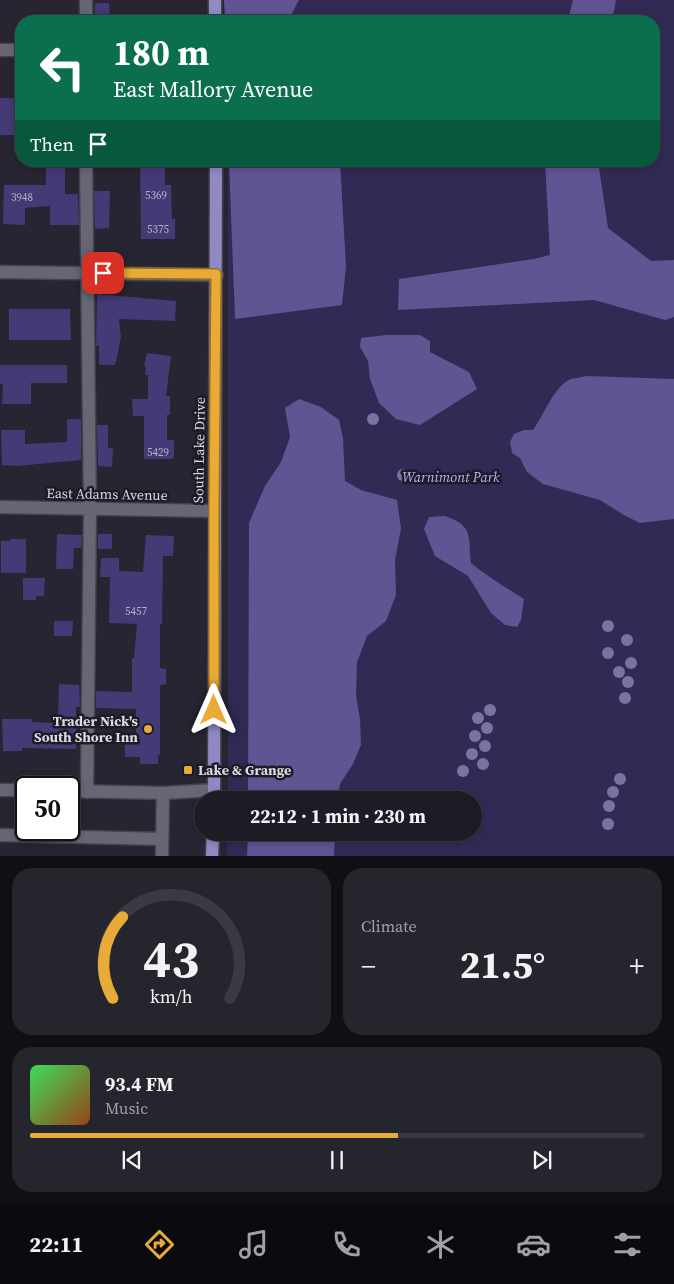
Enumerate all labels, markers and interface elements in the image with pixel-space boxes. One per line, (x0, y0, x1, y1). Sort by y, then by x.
text: 180 m (113, 29, 209, 77)
icon: left (30, 35, 95, 100)
text: East Mallory Avenue (113, 74, 313, 104)
icon: arrive (84, 130, 112, 158)
text: Then (30, 131, 74, 157)
house number: 5369 (145, 188, 167, 203)
house number: 3948 (11, 190, 33, 205)
house number: 5375 (147, 222, 169, 237)
pin (82, 252, 124, 294)
icon: arrive (89, 259, 117, 287)
street label: South Lake Drive (188, 397, 210, 503)
house number: 5429 (147, 445, 169, 460)
park label: Warnimont Park (402, 467, 500, 487)
street label: East Adams Avenue (46, 483, 168, 505)
house number: 5457 (125, 604, 147, 619)
position arrow (187, 683, 239, 735)
place label: Trader Nick's South Shore Inn (34, 711, 139, 747)
marker: Trader Nick's South Shore Inn (142, 723, 154, 735)
place label: Lake & Grange (198, 760, 291, 780)
marker: Lake & Grange (182, 764, 194, 776)
speed limit sign: 50 (15, 776, 80, 841)
text: 22:12 · 1 min · 230 m (250, 803, 426, 829)
text: Climate (361, 915, 417, 937)
text: 43 (143, 923, 200, 994)
text: 21.5° (460, 939, 545, 991)
text: − (361, 947, 376, 985)
text: + (629, 947, 644, 985)
text: km/h (150, 984, 193, 1009)
text: 93.4 FM (105, 1071, 174, 1097)
text: Music (105, 1097, 148, 1119)
icon: previous (118, 1146, 146, 1174)
icon: pause (323, 1146, 351, 1174)
icon: next (528, 1146, 556, 1174)
icon: directions (142, 1227, 177, 1262)
icon: music (236, 1227, 271, 1262)
icon: phone (329, 1227, 364, 1262)
icon: climate (423, 1227, 458, 1262)
icon: car (516, 1227, 551, 1262)
icon: filters (610, 1227, 645, 1262)
text: 22:11 (29, 1229, 84, 1259)

